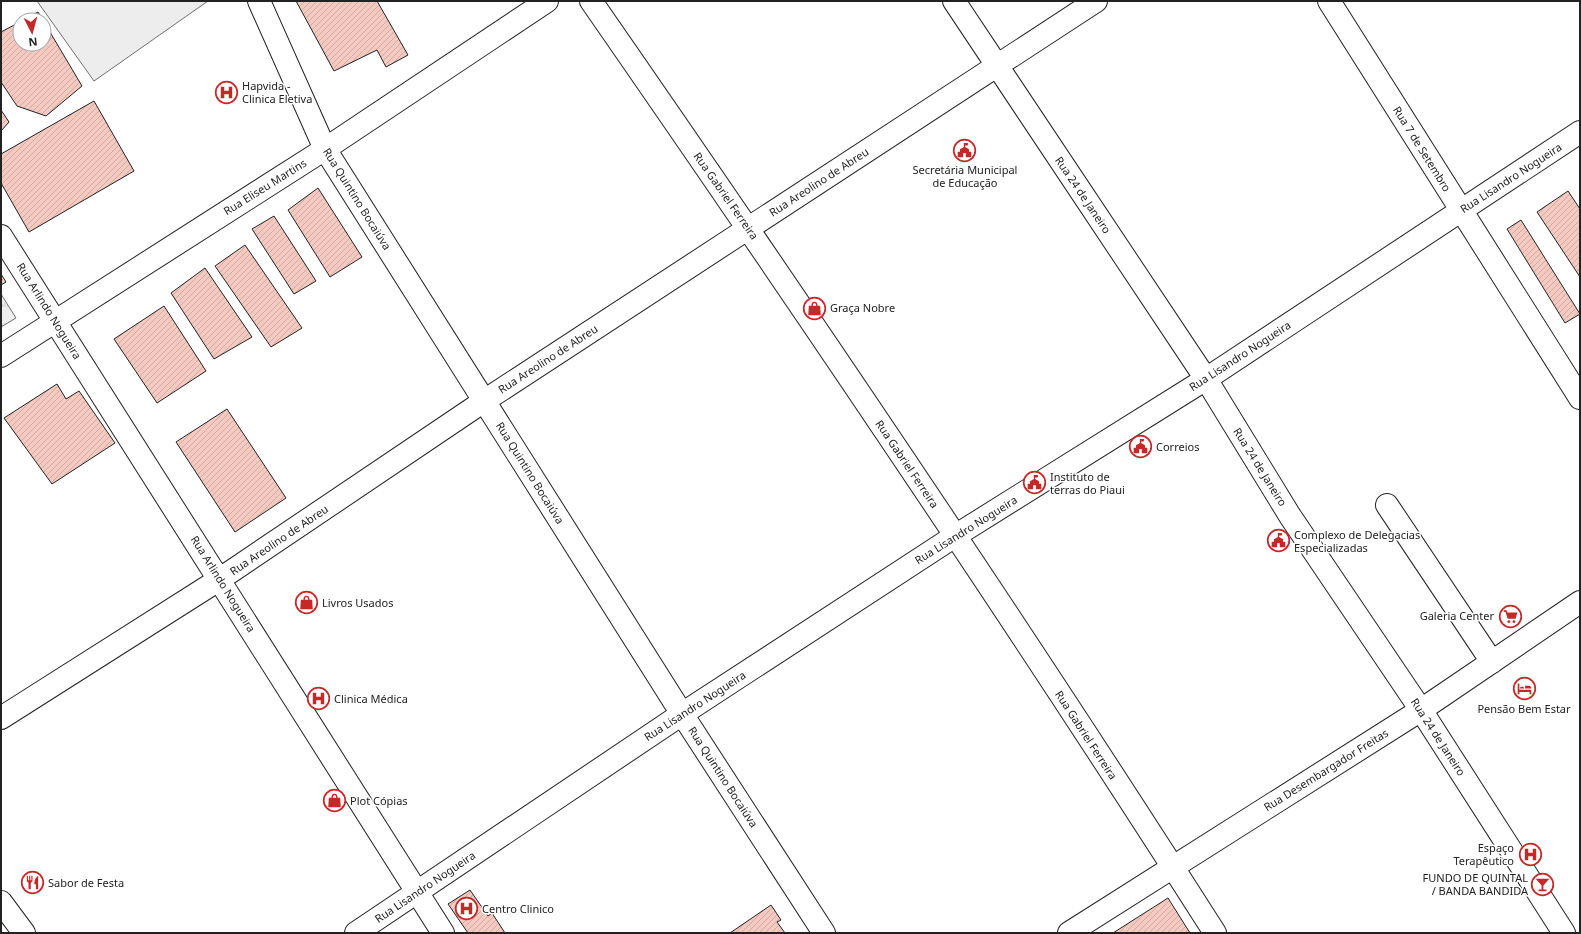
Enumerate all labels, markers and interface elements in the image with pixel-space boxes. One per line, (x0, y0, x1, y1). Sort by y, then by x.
north arrow (12, 12, 52, 52)
text: N (28, 35, 38, 50)
place label: Hapvida - Clinica Eletiva (242, 78, 312, 106)
hospital icon: Hapvida - Clinica Eletiva (213, 79, 239, 105)
street label: Rua 7 de Setembro (1390, 103, 1455, 195)
public building icon: Secretária Municipal de Educação (952, 137, 978, 163)
street label: Rua Lisandro Nogueira (1457, 139, 1564, 216)
street label: Rua Areolino de Abreu (766, 144, 871, 219)
street label: Rua Quintino Bocaiúva (320, 145, 395, 253)
street label: Rua Gabriel Ferreira (691, 149, 762, 242)
street label: Rua 24 de Janeiro (1052, 153, 1115, 236)
street label: Rua Eliseu Martins (220, 155, 309, 218)
place label: Secretária Municipal de Educação (913, 162, 1017, 190)
street label: Rua Arlindo Nogueira (14, 260, 85, 362)
shop icon: Graça Nobre (801, 295, 827, 321)
place label: Graça Nobre (830, 300, 895, 315)
street label: Rua Lisandro Nogueira (1186, 317, 1293, 394)
street label: Rua Areolino de Abreu (495, 321, 600, 396)
street label: Rua Gabriel Ferreira (872, 417, 942, 511)
street label: Rua Quintino Bocaiúva (493, 419, 568, 527)
street label: Rua 24 de Janeiro (1230, 425, 1291, 509)
public building icon: Correios (1128, 434, 1154, 460)
place label: Correios (1156, 439, 1199, 454)
place label: Instituto de terras do Piaui (1050, 469, 1125, 497)
public building icon: Instituto de terras do Piaui (1022, 470, 1048, 496)
street label: Rua Lisandro Nogueira (912, 492, 1020, 567)
street label: Rua Areolino de Abreu (227, 501, 331, 578)
place label: Complexo de Delegacias Especializadas (1294, 527, 1420, 555)
public building icon: Complexo de Delegacias Especializadas (1265, 528, 1291, 554)
street label: Rua Arlindo Nogueira (188, 533, 259, 635)
shop icon: Livros Usados (294, 590, 320, 616)
place label: Livros Usados (322, 595, 393, 610)
supermarket icon: Galeria Center (1497, 603, 1523, 629)
place label: Galeria Center (1420, 608, 1494, 623)
street label: Rua Lisandro Nogueira (641, 667, 748, 744)
hotel icon: Pensão Bem Estar (1511, 676, 1537, 702)
hospital icon: Clinica Médica (305, 686, 331, 712)
street label: Rua Gabriel Ferreira (1052, 687, 1121, 782)
place label: Clinica Médica (334, 691, 408, 706)
street label: Rua 24 de Janeiro (1408, 695, 1469, 779)
place label: Pensão Bem Estar (1477, 701, 1571, 716)
street label: Rua Quintino Bocaiúva (685, 723, 762, 830)
street label: Rua Desembargador Freitas (1261, 725, 1391, 814)
shop icon: Plot Cópias (321, 788, 347, 814)
place label: Plot Cópias (350, 793, 408, 808)
place label: Espaço Terapêutico (1453, 840, 1514, 868)
hospital icon: Espaço Terapêutico (1517, 841, 1543, 867)
street label: Rua Lisandro Nogueira (372, 847, 478, 926)
restaurant icon: Sabor de Festa (19, 870, 45, 896)
place label: FUNDO DE QUINTAL / BANDA BANDIDA (1423, 870, 1529, 898)
bar icon: FUNDO DE QUINTAL / BANDA BANDIDA (1530, 871, 1556, 897)
place label: Sabor de Festa (48, 875, 124, 890)
hospital icon: Centro Clinico (454, 896, 480, 922)
place label: Centro Clinico (482, 901, 554, 916)

